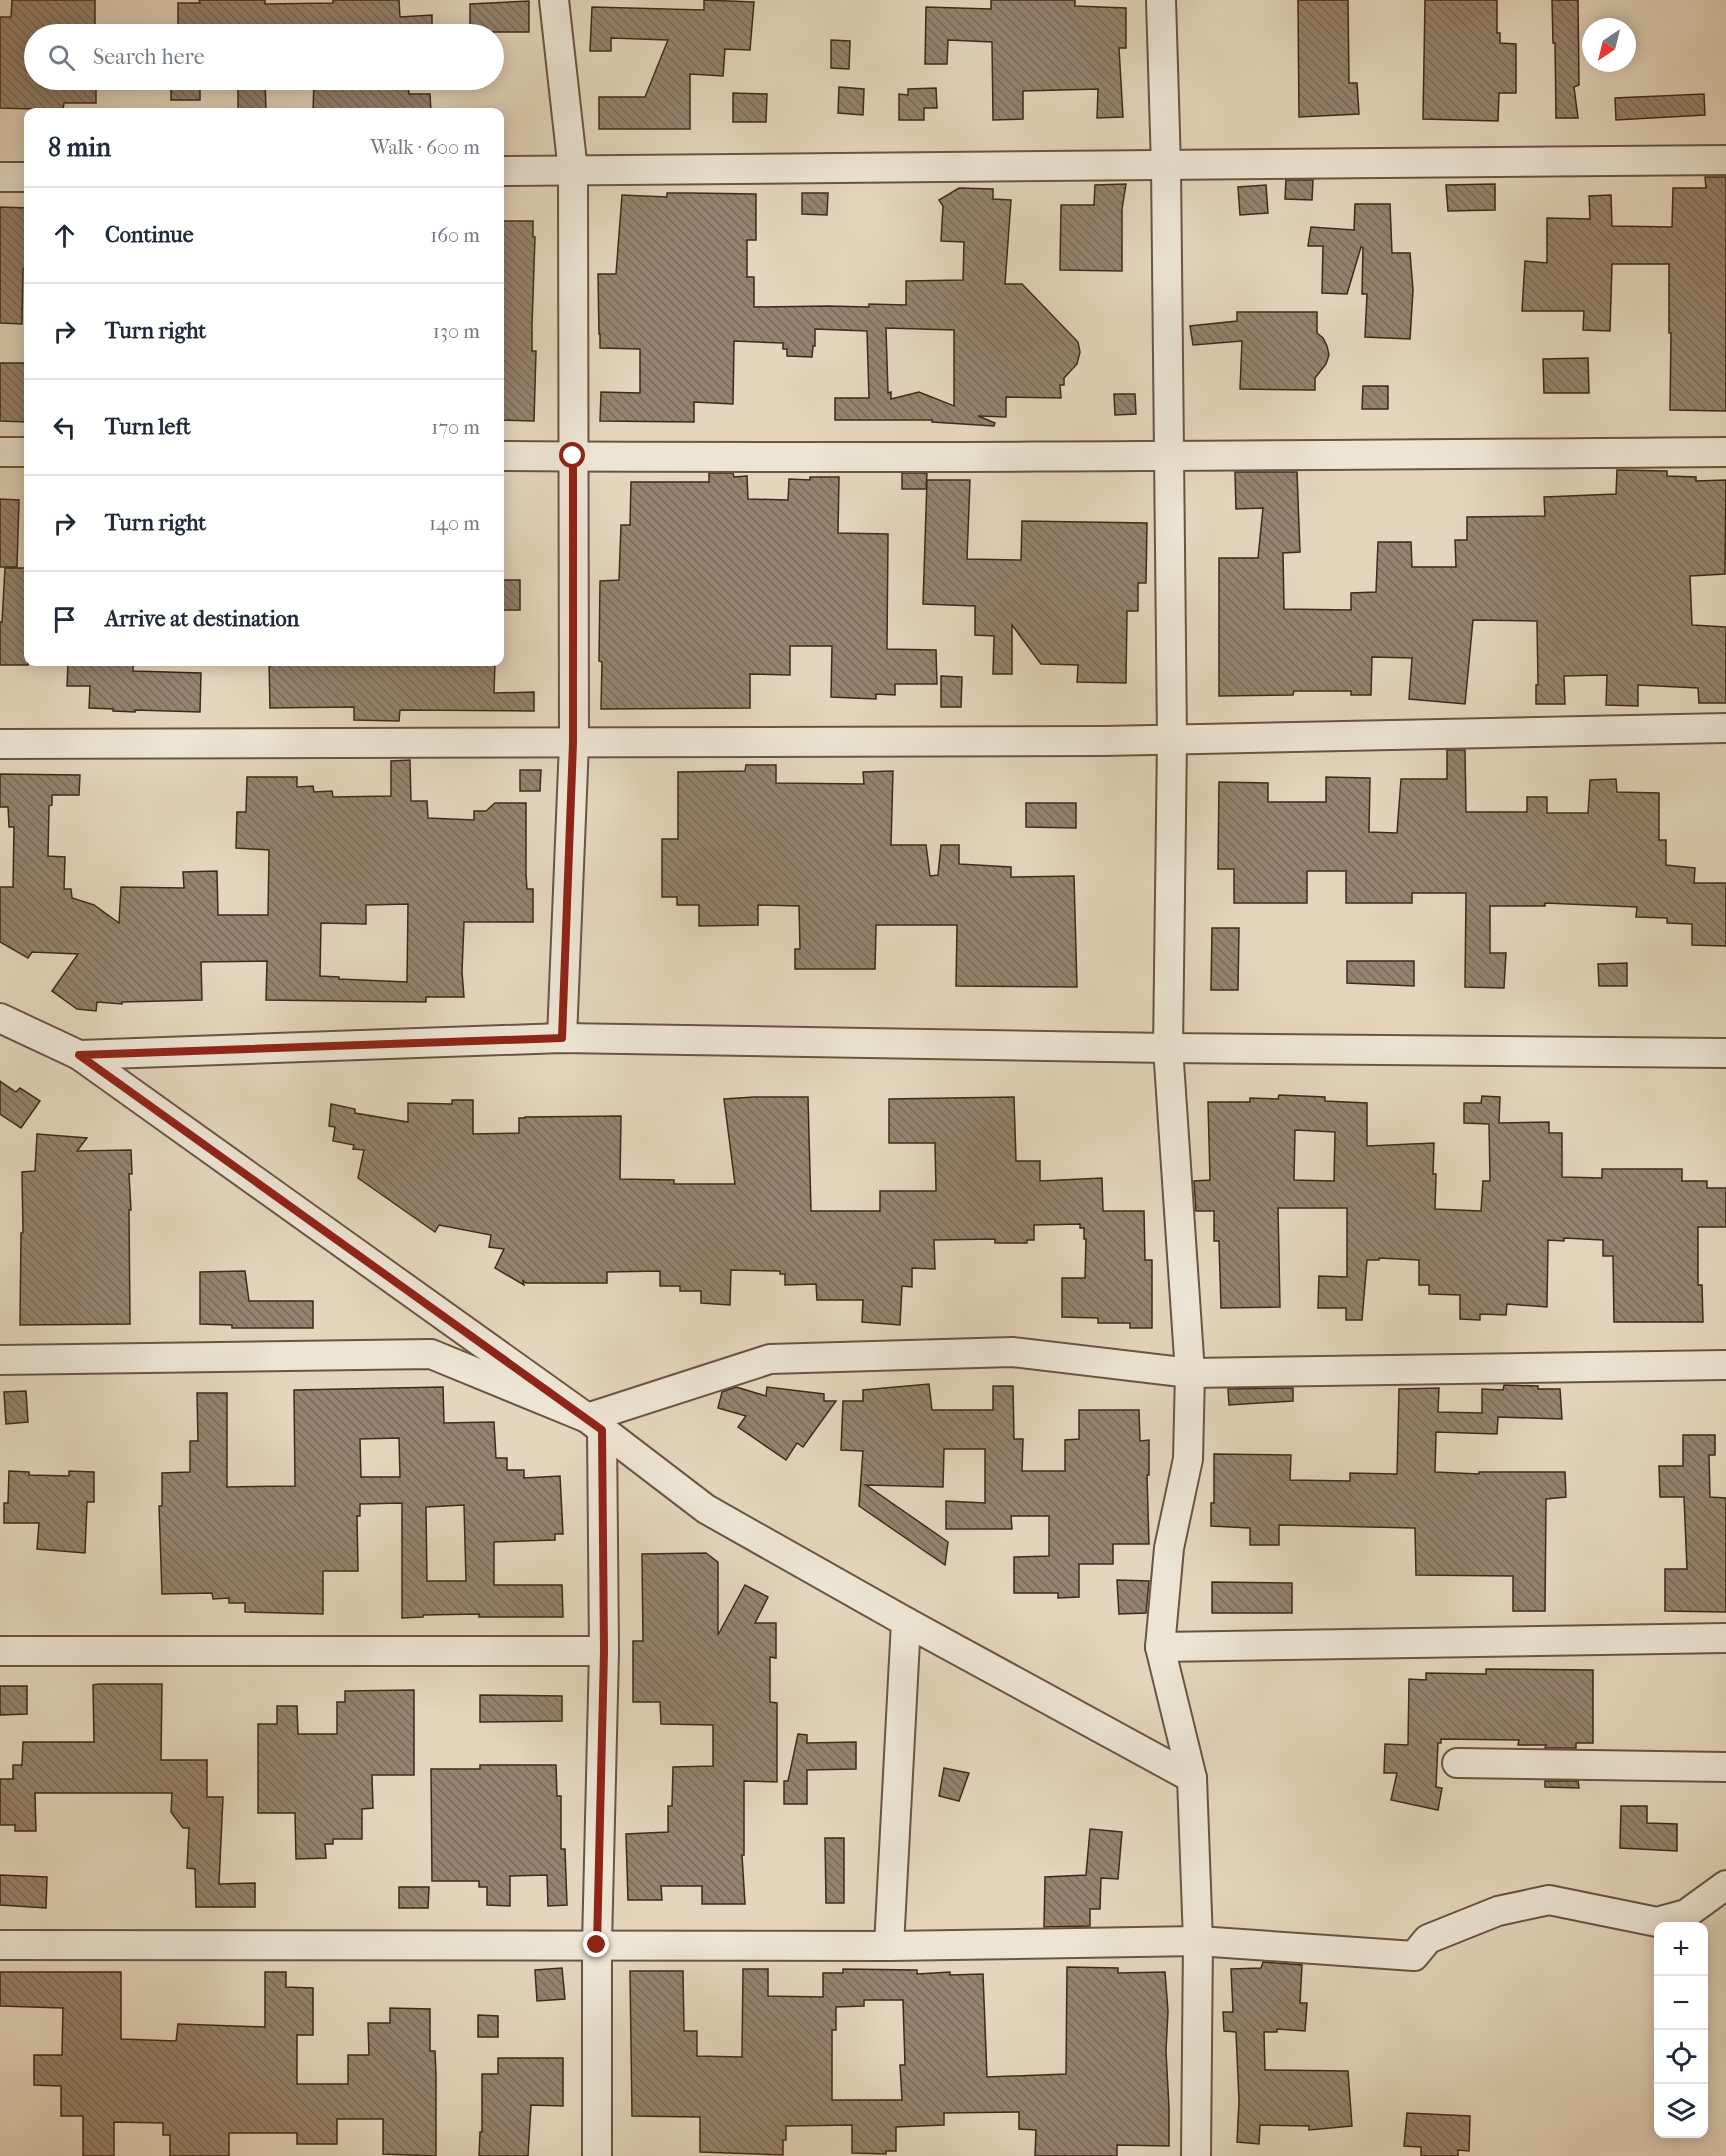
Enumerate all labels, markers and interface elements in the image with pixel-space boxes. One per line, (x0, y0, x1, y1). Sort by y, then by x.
north arrow (1582, 18, 1636, 72)
search box (24, 24, 504, 90)
icon: search (45, 41, 78, 74)
text: Search here (93, 44, 205, 70)
text: 8 min (48, 132, 111, 163)
text: Walk · 600 m (370, 136, 480, 159)
icon: ahead (48, 219, 81, 252)
text: Continue (105, 222, 194, 248)
text: 160 m (430, 224, 480, 247)
icon: right (48, 315, 81, 348)
text: Turn right (105, 318, 206, 344)
text: 130 m (433, 320, 480, 343)
icon: left (48, 411, 81, 444)
text: Turn left (105, 414, 191, 440)
text: 170 m (431, 416, 480, 439)
route start (559, 442, 585, 468)
icon: right (48, 507, 81, 540)
text: Turn right (105, 510, 206, 536)
text: 140 m (429, 512, 480, 535)
icon: arrive (48, 603, 81, 636)
text: Arrive at destination (105, 606, 299, 632)
map controls (1654, 1922, 1708, 2138)
button: + (1654, 1922, 1708, 1976)
route end (583, 1931, 609, 1957)
button: − (1654, 1976, 1708, 2030)
button: locate (1654, 2030, 1708, 2084)
button: layers (1654, 2084, 1708, 2138)

